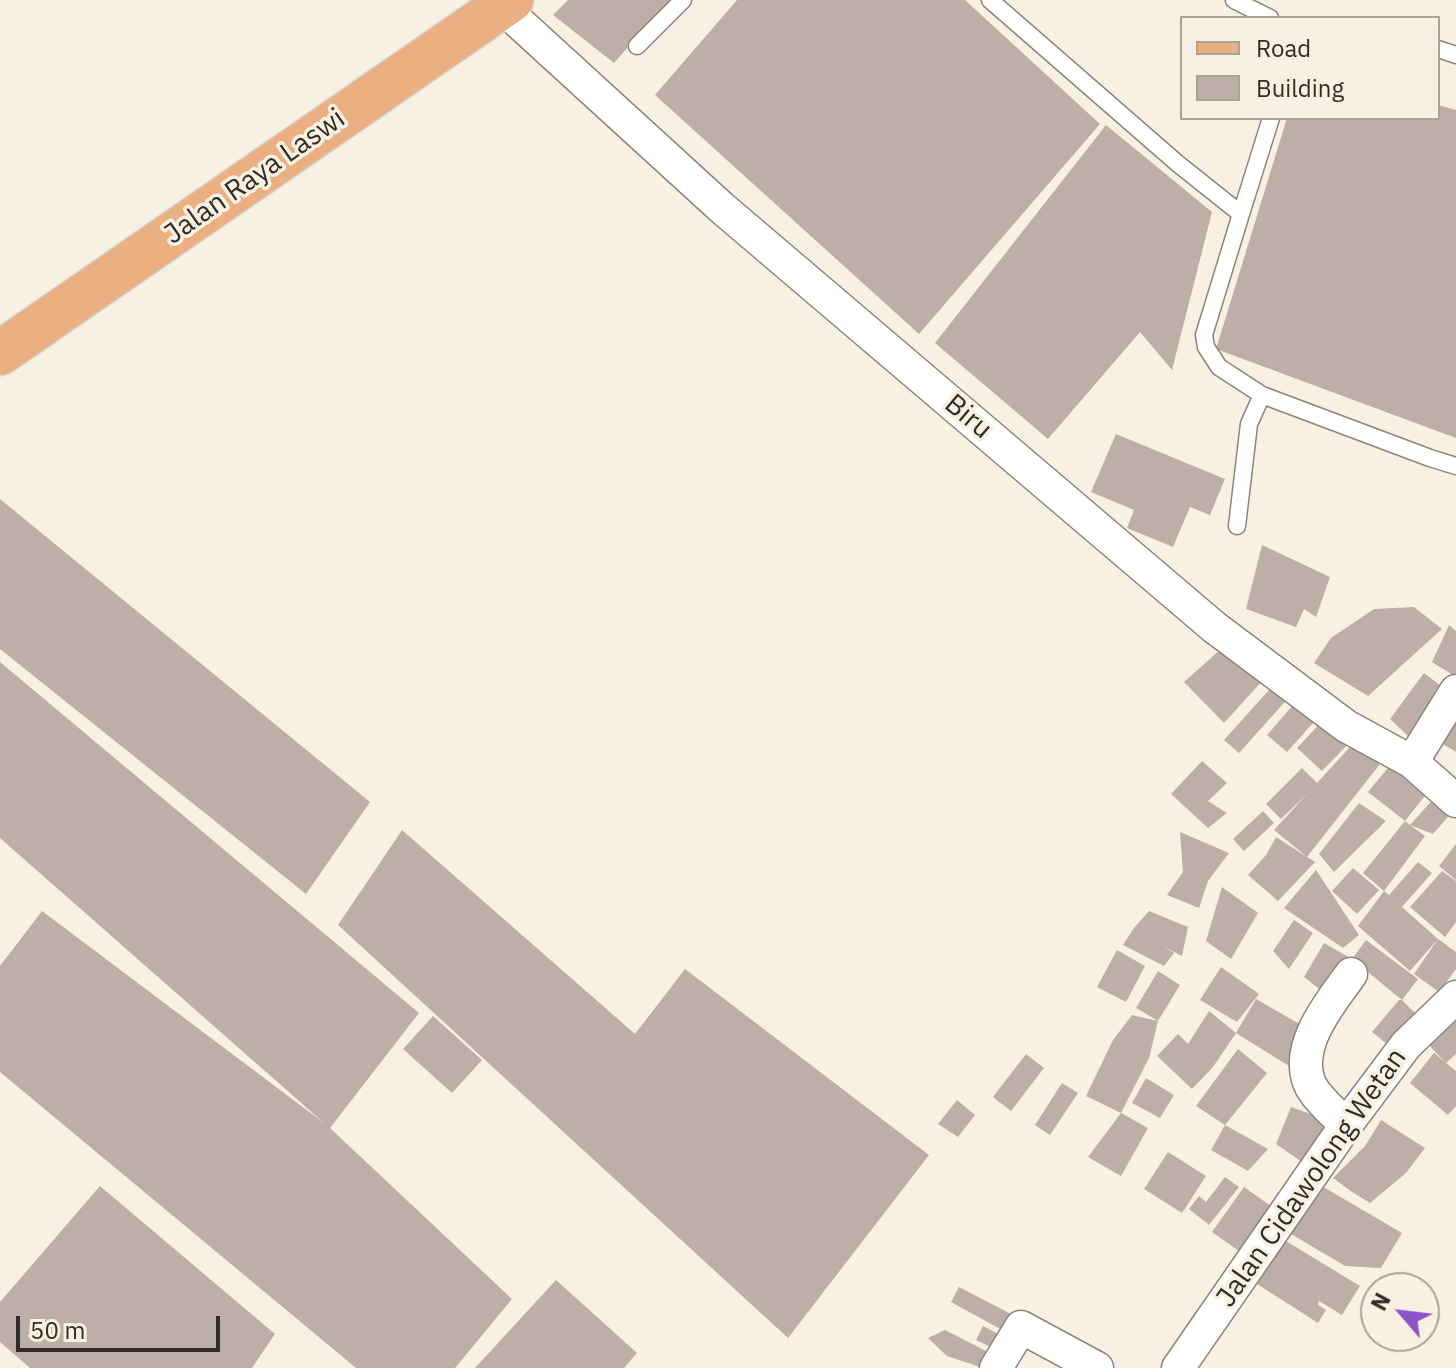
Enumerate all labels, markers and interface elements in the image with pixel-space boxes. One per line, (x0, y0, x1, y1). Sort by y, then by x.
legend (1180, 16, 1440, 120)
text: Road (1256, 32, 1311, 64)
text: Building (1256, 72, 1344, 104)
street label: Jalan Raya Laswi (158, 102, 352, 252)
street label: Biru (937, 388, 999, 446)
street label: Jalan Cidawolong Wetan (1210, 1042, 1414, 1314)
north arrow (1360, 1272, 1440, 1352)
text: N (1364, 1288, 1397, 1315)
scale bar (20, 1300, 224, 1350)
text: 50 m (30, 1314, 85, 1346)

